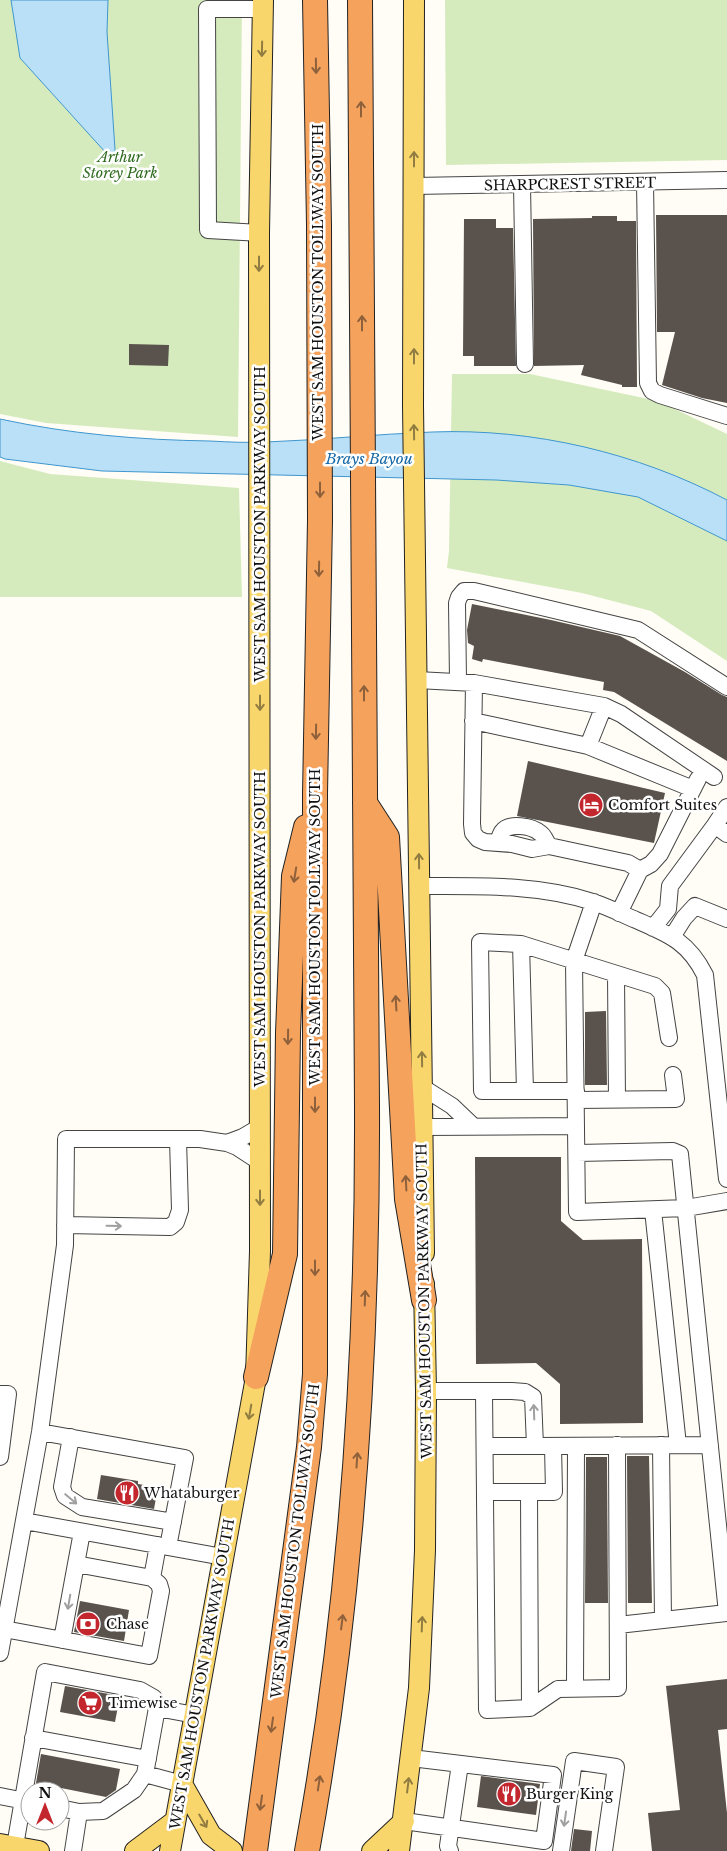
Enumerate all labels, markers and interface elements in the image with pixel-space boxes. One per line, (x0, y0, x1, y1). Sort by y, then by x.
one-way arrow (258, 40, 267, 56)
one-way arrow (312, 58, 321, 74)
one-way arrow (356, 102, 366, 118)
street label: WEST SAM HOUSTON TOLLWAY SOUTH (309, 123, 327, 442)
park label: Arthur Storey Park (83, 148, 157, 182)
one-way arrow (409, 151, 419, 168)
street label: SHARPCREST STREET (484, 173, 656, 195)
one-way arrow (254, 255, 264, 271)
one-way arrow (357, 315, 367, 331)
one-way arrow (409, 349, 419, 365)
street label: WEST SAM HOUSTON PARKWAY SOUTH (251, 366, 269, 683)
one-way arrow (409, 424, 419, 440)
water label: Brays Bayou (324, 449, 413, 468)
one-way arrow (315, 481, 325, 497)
one-way arrow (314, 560, 324, 577)
one-way arrow (360, 685, 369, 701)
one-way arrow (255, 694, 265, 711)
one-way arrow (311, 723, 321, 739)
street label: WEST SAM HOUSTON TOLLWAY SOUTH (306, 768, 324, 1087)
street label: WEST SAM HOUSTON PARKWAY SOUTH (251, 771, 269, 1088)
hotel icon: Comfort Suites (578, 792, 604, 818)
place label: Comfort Suites (608, 796, 717, 814)
one-way arrow (414, 853, 424, 870)
one-way arrow (290, 867, 300, 883)
one-way arrow (391, 995, 401, 1012)
one-way arrow (284, 1029, 293, 1045)
one-way arrow (417, 1051, 426, 1067)
one-way arrow (310, 1096, 320, 1113)
street label: WEST SAM HOUSTON PARKWAY SOUTH (412, 1143, 436, 1460)
one-way arrow (402, 1175, 411, 1191)
one-way arrow (255, 1190, 265, 1206)
one-way arrow (106, 1221, 122, 1231)
one-way arrow (310, 1259, 320, 1275)
one-way arrow (361, 1290, 370, 1306)
street label: WEST SAM HOUSTON TOLLWAY SOUTH (267, 1383, 323, 1700)
one-way arrow (244, 1404, 254, 1420)
one-way arrow (529, 1404, 539, 1420)
one-way arrow (352, 1453, 361, 1469)
restaurant icon: Whataburger (114, 1480, 140, 1506)
place label: Whataburger (143, 1484, 240, 1502)
one-way arrow (64, 1493, 77, 1504)
street label: WEST SAM HOUSTON PARKWAY SOUTH (166, 1517, 238, 1832)
one-way arrow (63, 1594, 73, 1610)
bank icon: Chase (75, 1611, 101, 1637)
one-way arrow (337, 1614, 347, 1630)
place label: Chase (106, 1615, 149, 1633)
one-way arrow (417, 1616, 427, 1632)
supermarket icon: Timewise (77, 1690, 103, 1716)
place label: Timewise (108, 1694, 178, 1712)
one-way arrow (266, 1717, 276, 1733)
one-way arrow (314, 1775, 324, 1791)
one-way arrow (403, 1778, 413, 1794)
north arrow (20, 1781, 70, 1831)
restaurant icon: Burger King (496, 1781, 522, 1807)
text: N (38, 1784, 52, 1802)
place label: Burger King (526, 1785, 614, 1803)
one-way arrow (256, 1795, 266, 1811)
one-way arrow (560, 1810, 570, 1826)
one-way arrow (198, 1813, 208, 1828)

